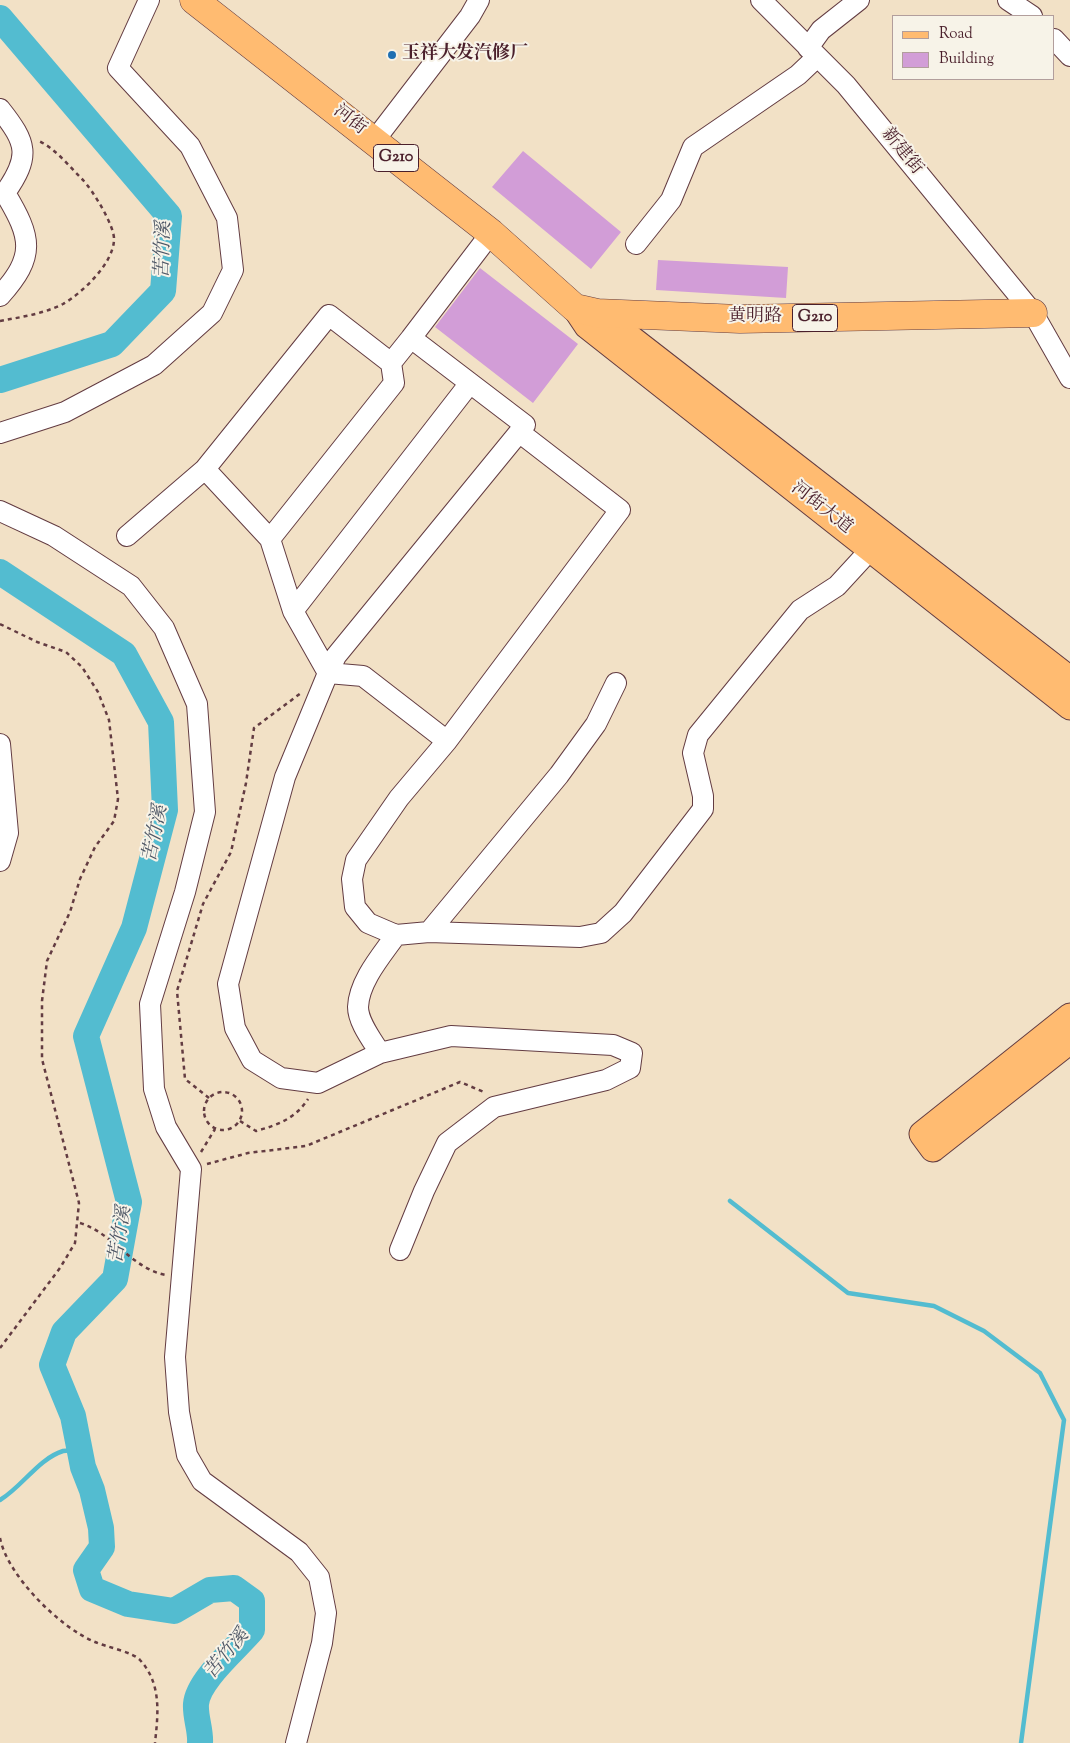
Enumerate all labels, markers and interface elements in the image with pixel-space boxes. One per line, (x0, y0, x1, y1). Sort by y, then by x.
legend (892, 15, 1055, 80)
text: Road (939, 24, 973, 45)
place label: 玉祥大发汽修厂 (402, 44, 528, 66)
marker: 玉祥大发汽修厂 (386, 49, 398, 61)
text: Building (939, 49, 994, 70)
street label: 河街 (328, 101, 370, 141)
street label: 新建街 (876, 124, 926, 180)
road number: G210 (374, 144, 418, 172)
water label: 苦竹溪 (153, 221, 177, 279)
road number: G210 (792, 304, 838, 332)
street label: 黄明路 (728, 307, 782, 329)
street label: 河街大道 (786, 478, 856, 540)
water label: 苦竹溪 (140, 804, 174, 864)
water label: 苦竹溪 (106, 1205, 138, 1265)
water label: 苦竹溪 (201, 1626, 255, 1684)

